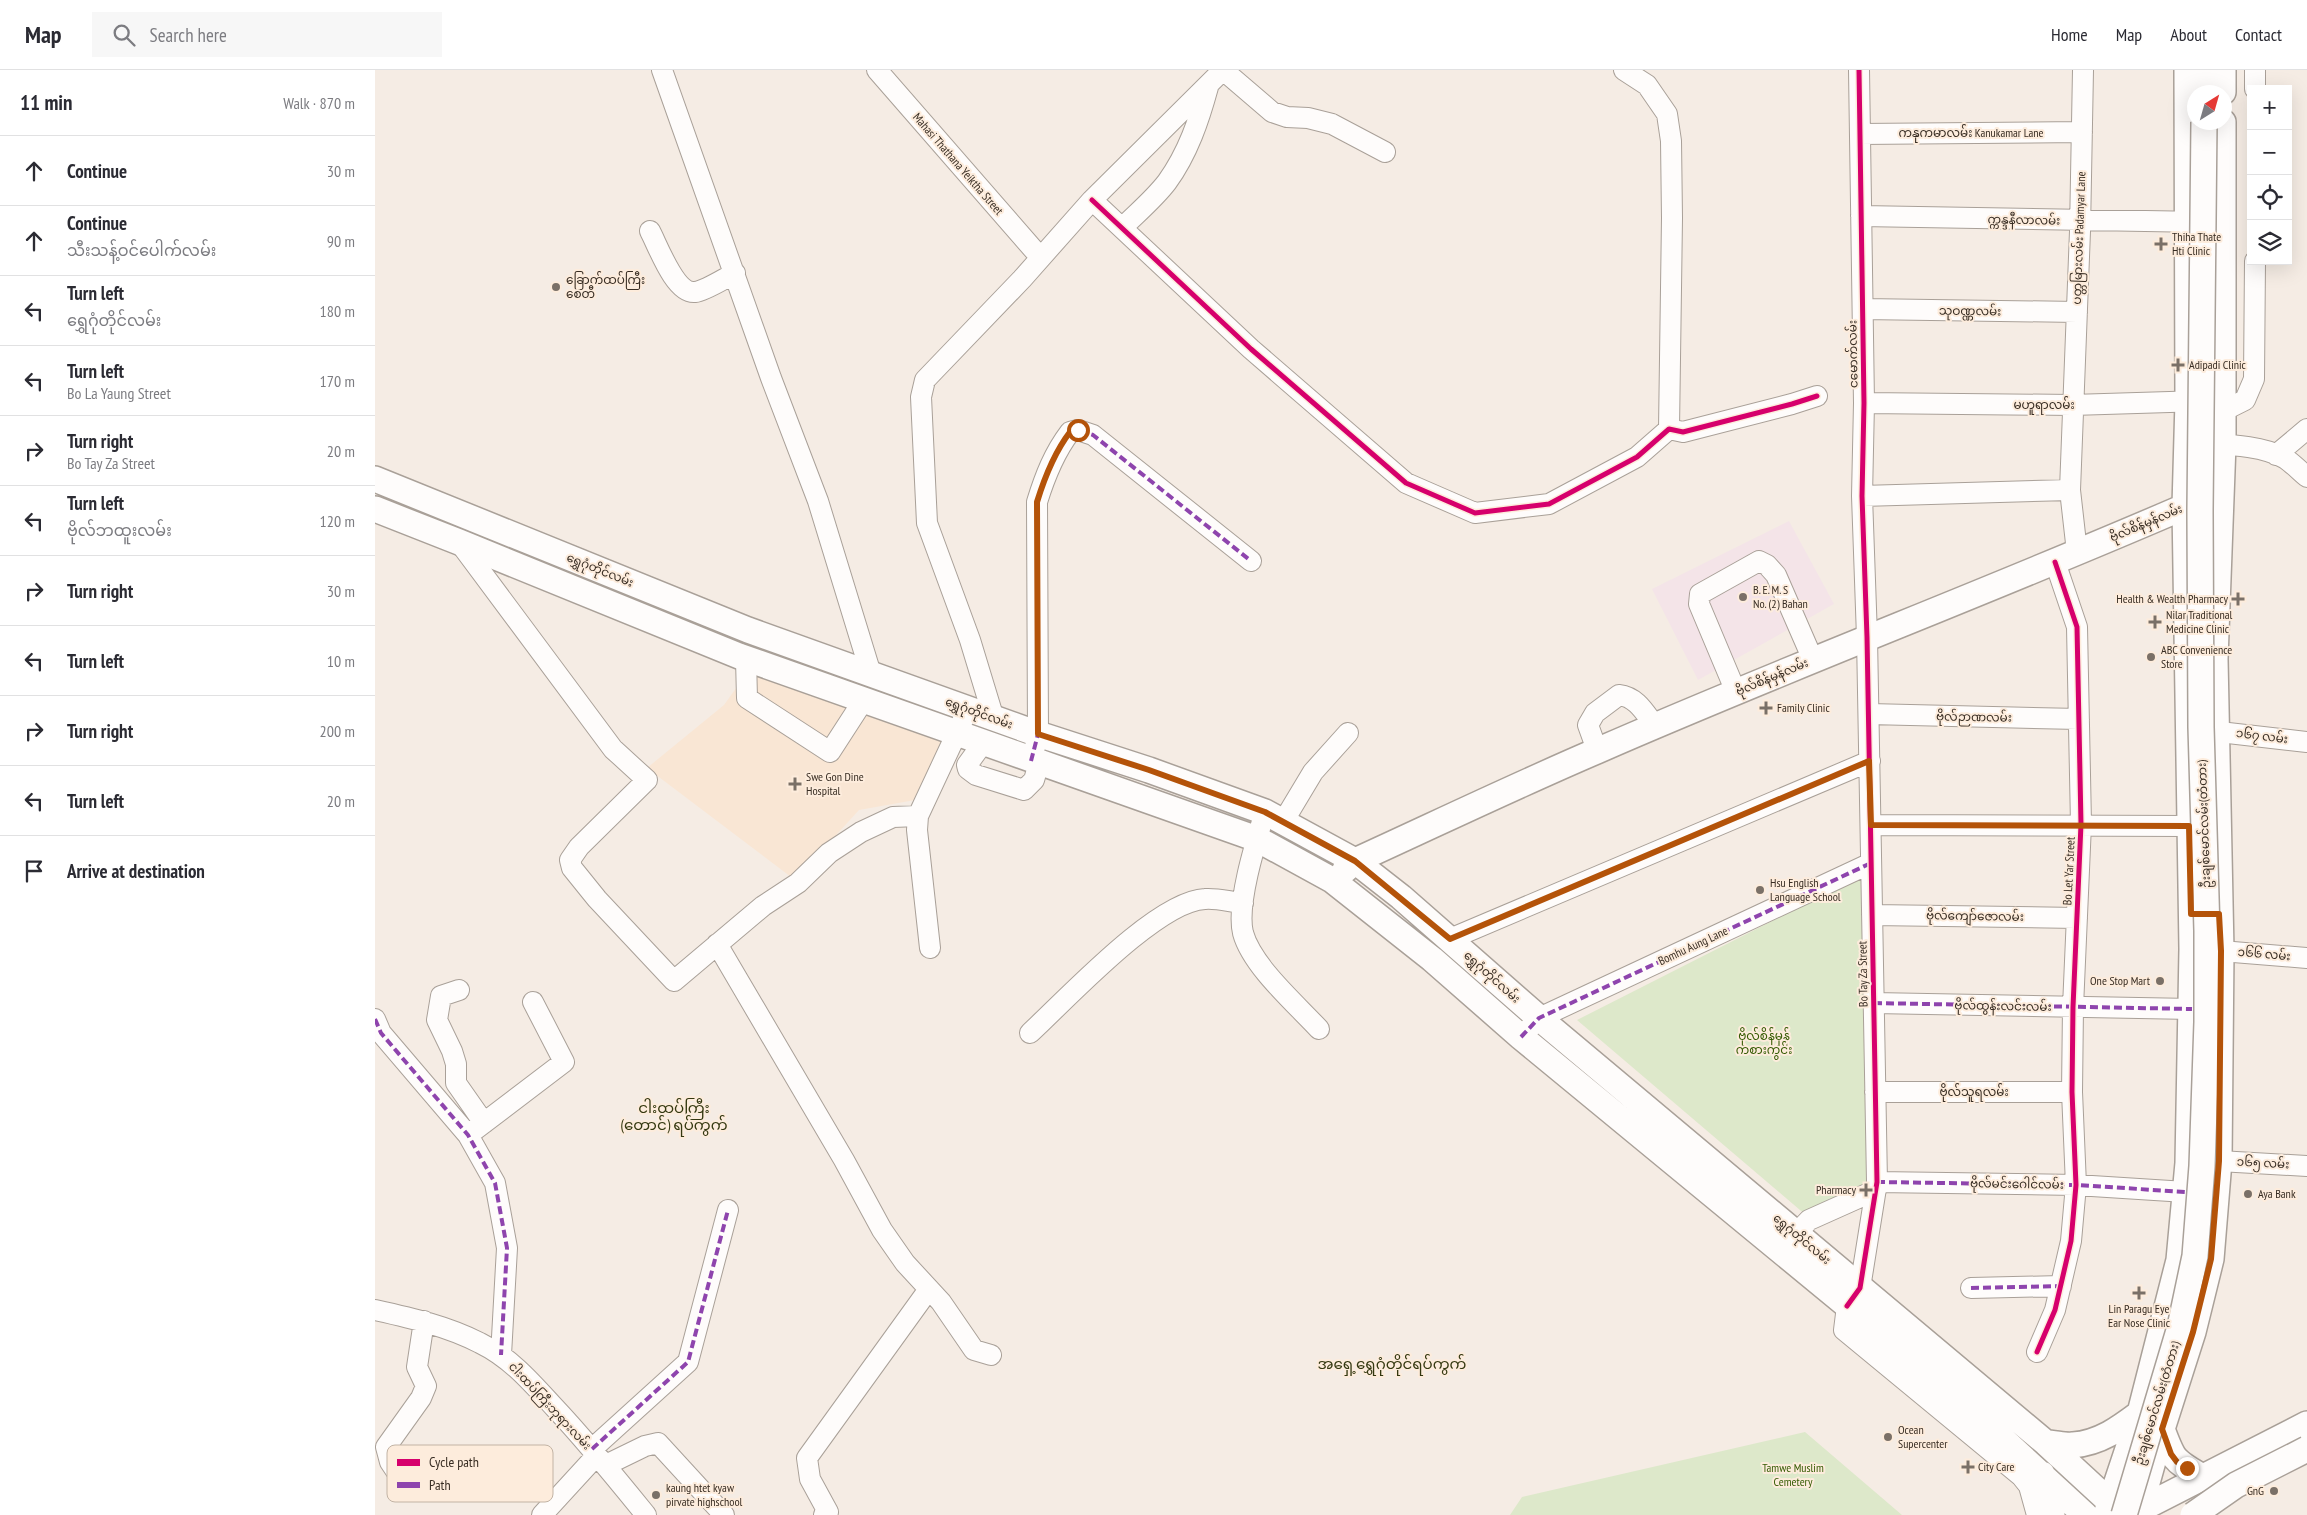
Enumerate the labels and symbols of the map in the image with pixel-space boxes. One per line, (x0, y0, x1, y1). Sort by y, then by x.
north arrow (2187, 85, 2232, 130)
street label: Mahasi Thathana Yeiktha Street (910, 110, 1007, 218)
street label: ကနုကမာလမ်း Kanukamar Lane (1898, 124, 2044, 143)
street label: ပတ္တမြားလမ်း Padamyar Lane (2068, 171, 2091, 305)
street label: က္ကန္ဒနီလာလမ်း (1988, 210, 2060, 231)
place label: Thiha Thate Hti Clinic (2172, 229, 2221, 258)
marker: Thiha Thate Hti Clinic (2154, 237, 2168, 251)
place label: ခြောက်ထပ်ကြီး စေတီ (566, 271, 645, 301)
marker: ခြောက်ထပ်ကြီး စေတီ (550, 281, 562, 293)
street label: သုဝဏ္ဏလမ်း (1939, 301, 2001, 322)
street label: ငမောက်လမ်း (1843, 320, 1861, 388)
place label: Adipadi Clinic (2189, 357, 2247, 372)
marker: Adipadi Clinic (2171, 358, 2185, 372)
street label: မဟူရာလမ်း (2013, 396, 2075, 415)
route start (1067, 419, 1090, 442)
street label: ဗိုလ်စိန်မှန်လမ်း (2107, 500, 2185, 547)
street label: ရွှေဂုံတိုင်လမ်း (563, 548, 636, 593)
place label: B. E. M. S No. (2) Bahan (1753, 582, 1808, 611)
marker: B. E. M. S No. (2) Bahan (1737, 591, 1749, 603)
place label: Health & Wealth Pharmacy (2116, 591, 2228, 606)
marker: Health & Wealth Pharmacy (2232, 593, 2244, 605)
place label: Nilar Traditional Medicine Clinic (2166, 607, 2233, 636)
marker: Nilar Traditional Medicine Clinic (2148, 615, 2162, 629)
place label: ABC Convenience Store (2161, 642, 2232, 671)
marker: ABC Convenience Store (2145, 651, 2157, 663)
street label: ဗိုလ်စိန်မှန်လမ်း (1733, 654, 1811, 701)
street label: ရွှေဂုံတိုင်လမ်း (942, 692, 1015, 734)
place label: Family Clinic (1777, 700, 1830, 715)
marker: Family Clinic (1759, 701, 1773, 715)
street label: ဗိုလ်ဉာဏလမ်း (1936, 707, 2012, 728)
street label: ၁၆၇ လမ်း (2235, 724, 2289, 749)
street label: ဦးချစ်မောင်လမ်း(တံတား) (2193, 759, 2216, 888)
place label: Swe Gon Dine Hospital (806, 769, 864, 798)
marker: Swe Gon Dine Hospital (788, 777, 802, 791)
street label: Bo Let Yar Street (2059, 836, 2078, 906)
place label: Hsu English Language School (1770, 875, 1841, 904)
marker: Hsu English Language School (1754, 884, 1766, 896)
street label: ဗိုလ်ကျော်ဇောလမ်း (1926, 906, 2024, 927)
street label: Bomhu Aung Lane (1656, 923, 1730, 968)
street label: Bo Tay Za Street (1854, 940, 1871, 1007)
street label: ၁၆၆ လမ်း (2237, 943, 2291, 963)
street label: ရွှေဂုံတိုင်လမ်း (1459, 947, 1524, 1008)
place label: One Stop Mart (2090, 973, 2151, 988)
marker: One Stop Mart (2154, 975, 2166, 987)
street label: ဗိုလ်ထွန်းလင်းလမ်း (1954, 996, 2052, 1017)
park label: ဗိုလ်စိန်မှန် ကစားကွင်း (1736, 1027, 1792, 1060)
street label: ဗိုလ်သူရလမ်း (1939, 1083, 2009, 1102)
district label: ငါးထပ်ကြီး (တောင်) ရပ်ကွက် (620, 1098, 728, 1137)
street label: ၁၆၅ လမ်း (2236, 1153, 2290, 1174)
street label: ဗိုလ်မင်းဂေါင်လမ်း (1970, 1174, 2064, 1195)
place label: Pharmacy (1816, 1182, 1856, 1197)
marker: Pharmacy (1860, 1184, 1872, 1196)
place label: Aya Bank (2258, 1186, 2296, 1201)
marker: Aya Bank (2242, 1188, 2254, 1200)
street label: ရွှေဂုံတိုင်လမ်း (1768, 1209, 1835, 1269)
marker: Lin Paragu Eye Ear Nose Clinic (2132, 1286, 2146, 1300)
place label: Lin Paragu Eye Ear Nose Clinic (2108, 1301, 2171, 1330)
street label: ဦးချစ်မောင်လမ်း(တံတား) (2130, 1339, 2185, 1467)
district label: အရှေ့ရွှေဂုံတိုင်ရပ်ကွက် (1318, 1354, 1467, 1376)
street label: ငါးထပ်ကြီးဘုရားလမ်း (504, 1358, 596, 1455)
place label: Ocean Supercenter (1898, 1422, 1948, 1451)
marker: Ocean Supercenter (1882, 1431, 1894, 1443)
legend (387, 1445, 553, 1502)
text: Cycle path (429, 1453, 479, 1471)
route end (2176, 1457, 2199, 1480)
place label: City Care (1978, 1459, 2014, 1474)
park label: Tamwe Muslim Cemetery (1762, 1460, 1824, 1489)
marker: City Care (1962, 1461, 1974, 1473)
text: Path (429, 1476, 451, 1494)
place label: kaung htet kyaw pirvate highschool (666, 1480, 743, 1509)
place label: GnG (2247, 1483, 2264, 1498)
marker: GnG (2268, 1485, 2280, 1497)
marker: kaung htet kyaw pirvate highschool (650, 1489, 662, 1501)

